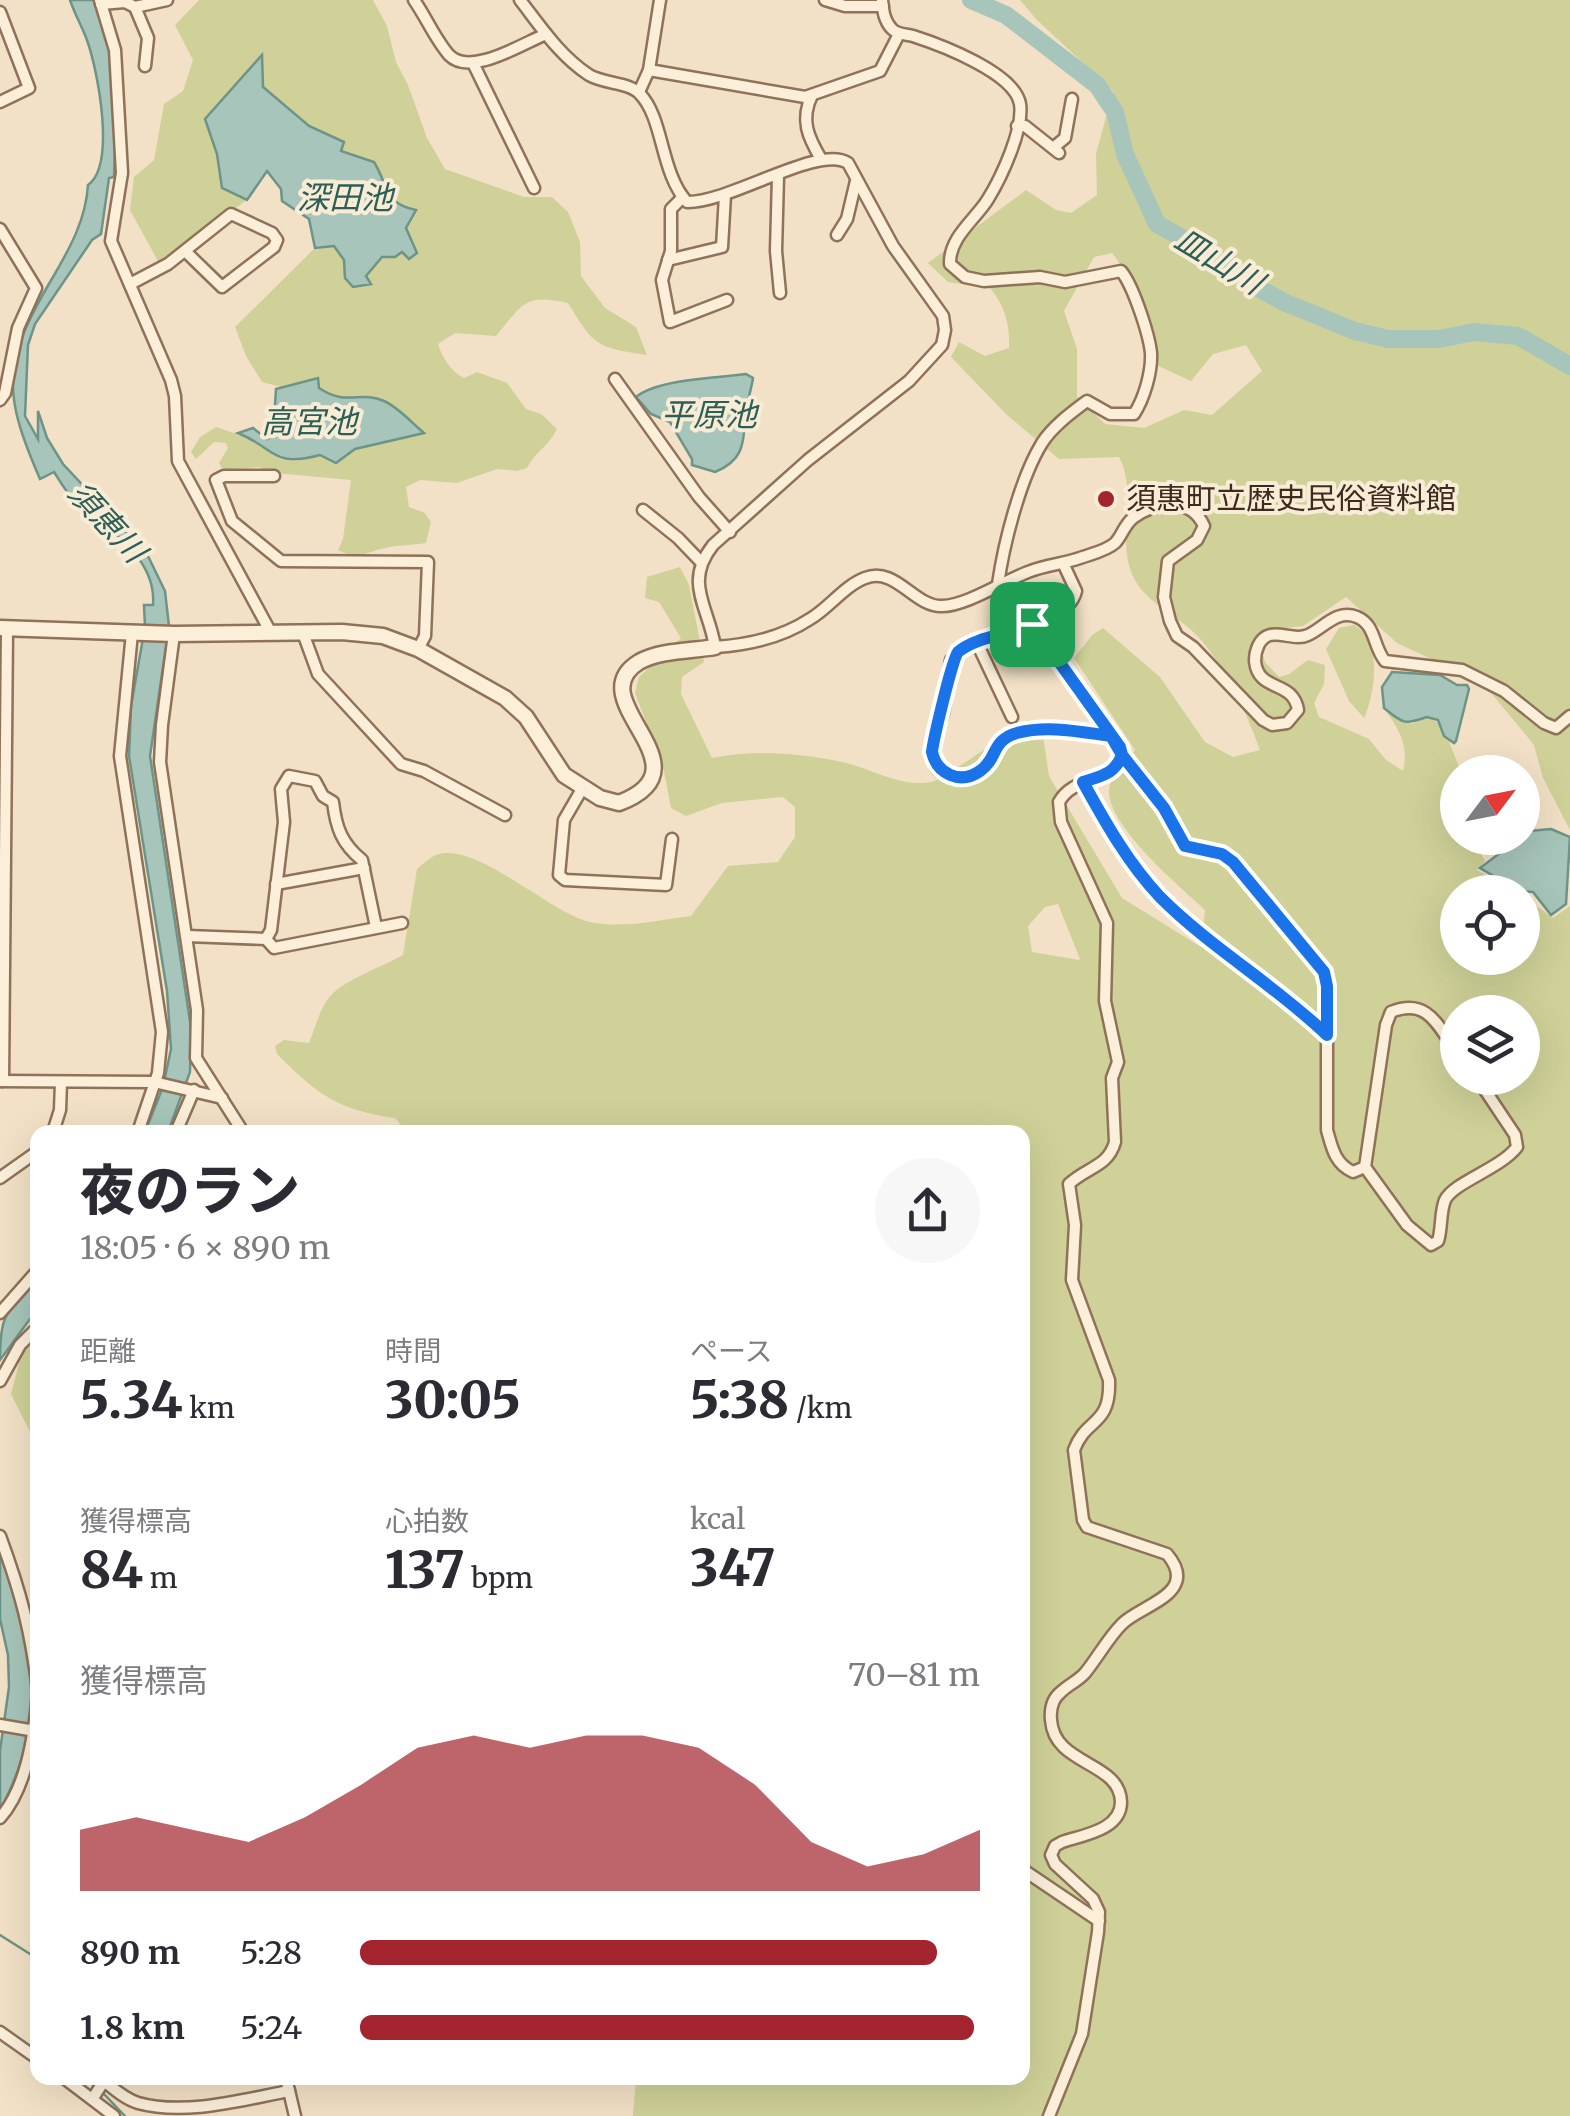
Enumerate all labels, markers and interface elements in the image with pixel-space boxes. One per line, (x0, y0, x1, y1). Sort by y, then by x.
water label: 深田池 (297, 178, 396, 218)
water label: 皿山川 (1168, 219, 1273, 304)
water label: 平原池 (661, 395, 760, 435)
water label: 高宮池 (261, 402, 360, 442)
water label: 須恵川 (60, 473, 156, 573)
place label: 須惠町立歴史民俗資料館 (1126, 479, 1456, 517)
marker: 須惠町立歴史民俗資料館 (1095, 488, 1117, 510)
pin (990, 582, 1075, 667)
icon: arrive (1005, 597, 1060, 652)
north arrow (1440, 755, 1540, 855)
map controls (1440, 755, 1540, 1095)
button: locate (1440, 875, 1540, 975)
button: layers (1440, 995, 1540, 1095)
text: 夜のラン (80, 1156, 300, 1225)
button: share (875, 1158, 980, 1263)
text: 18:05 · 6 × 890 m (80, 1228, 330, 1268)
text: 距離 (80, 1333, 136, 1369)
text: 時間 (385, 1333, 441, 1369)
text: ペース (690, 1333, 773, 1369)
text: 5.34 (80, 1369, 183, 1432)
text: 30:05 (385, 1369, 521, 1432)
text: 5:38 (690, 1369, 789, 1432)
text: km (183, 1390, 235, 1426)
text: /km (789, 1390, 852, 1426)
text: kcal (690, 1501, 745, 1537)
text: 獲得標高 (80, 1503, 192, 1539)
text: 心拍数 (385, 1503, 469, 1539)
text: 347 (690, 1537, 776, 1600)
text: 84 (80, 1539, 143, 1602)
text: 137 (385, 1539, 465, 1602)
text: m (143, 1560, 178, 1596)
text: bpm (465, 1560, 533, 1596)
text: 70–81 m (848, 1655, 980, 1695)
text: 獲得標高 (80, 1661, 208, 1701)
text: 890 m (80, 1933, 180, 1973)
text: 5:28 (240, 1933, 302, 1973)
text: 1.8 km (80, 2008, 185, 2048)
text: 5:24 (240, 2008, 302, 2048)

